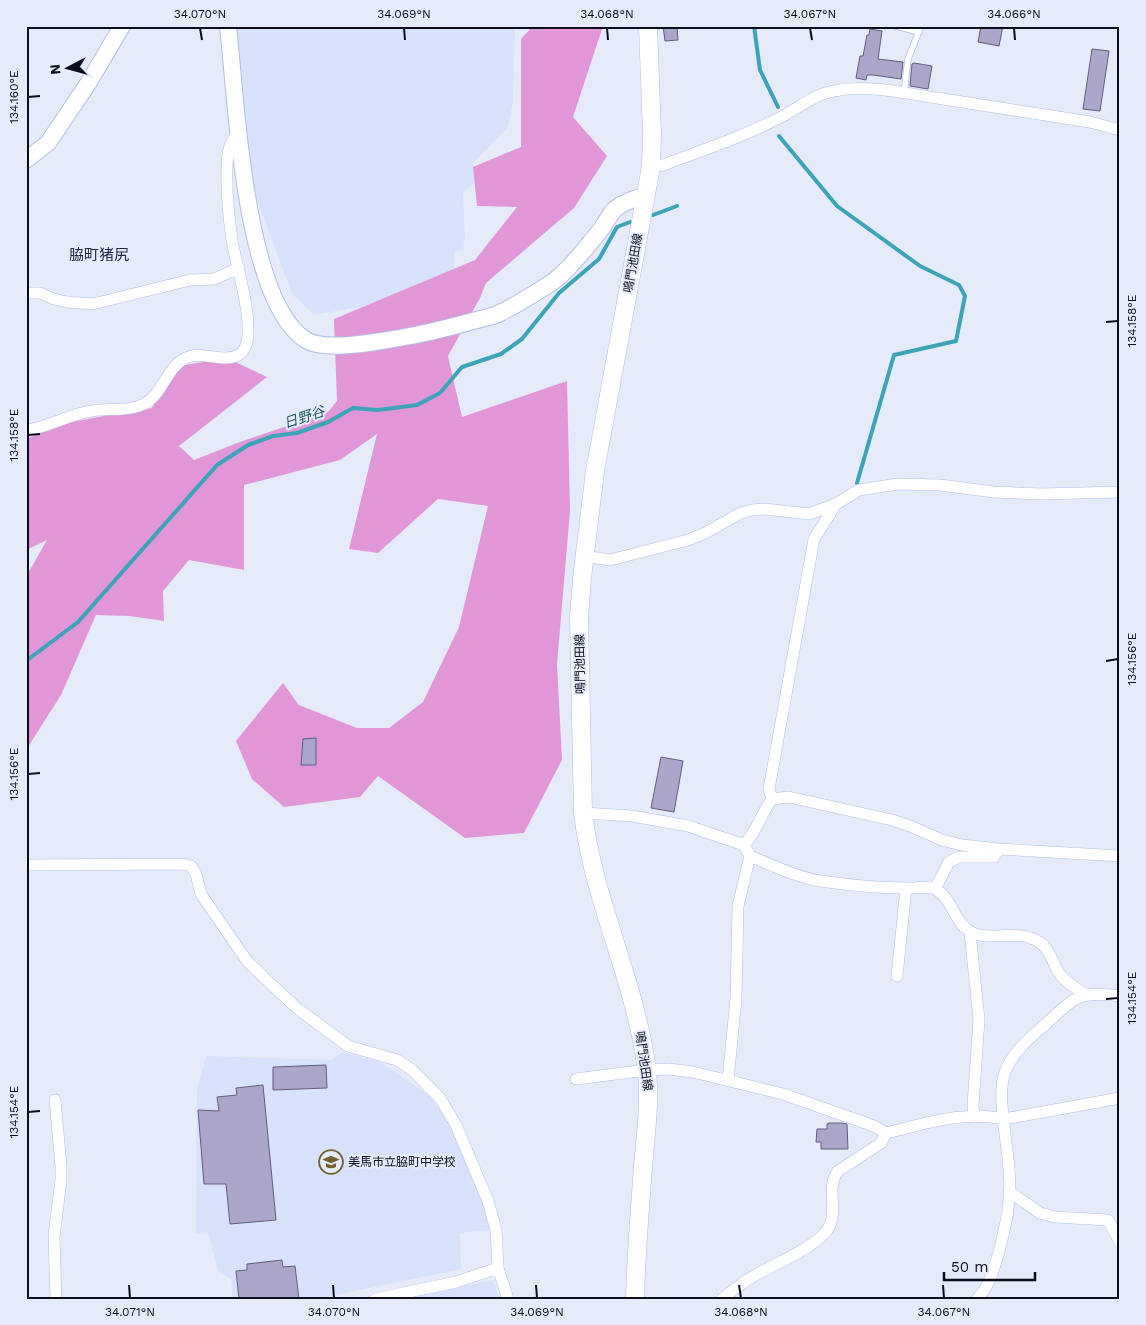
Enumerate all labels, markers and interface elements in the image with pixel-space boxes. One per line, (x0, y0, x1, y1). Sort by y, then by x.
text: 34.070°N (174, 7, 226, 21)
text: 34.069°N (377, 7, 431, 21)
text: 34.068°N (580, 7, 634, 21)
text: 34.067°N (784, 7, 836, 21)
text: 34.066°N (987, 7, 1041, 21)
north arrow (42, 42, 92, 92)
text: N (47, 63, 64, 75)
text: 134.160°E (7, 70, 21, 124)
street label: 鳴門池田線 (621, 232, 645, 294)
district label: 脇町猪尻 (69, 246, 129, 264)
text: 134.158°E (1125, 294, 1139, 347)
water label: 日野谷 (282, 403, 327, 431)
text: 134.158°E (7, 408, 21, 461)
text: 134.156°E (1125, 632, 1139, 685)
street label: 鳴門池田線 (572, 634, 588, 694)
text: 134.156°E (7, 747, 21, 800)
text: 134.154°E (1125, 971, 1139, 1024)
street label: 鳴門池田線 (633, 1030, 655, 1092)
text: 134.154°E (7, 1085, 21, 1138)
school or university icon: 美馬市立脇町中学校 (318, 1149, 344, 1175)
place label: 美馬市立脇町中学校 (348, 1155, 456, 1169)
scale bar (944, 1250, 1035, 1282)
text: 50 m (951, 1258, 988, 1276)
text: 34.071°N (105, 1305, 155, 1319)
text: 34.070°N (308, 1305, 360, 1319)
text: 34.069°N (510, 1305, 564, 1319)
text: 34.068°N (714, 1305, 768, 1319)
text: 34.067°N (918, 1305, 970, 1319)

